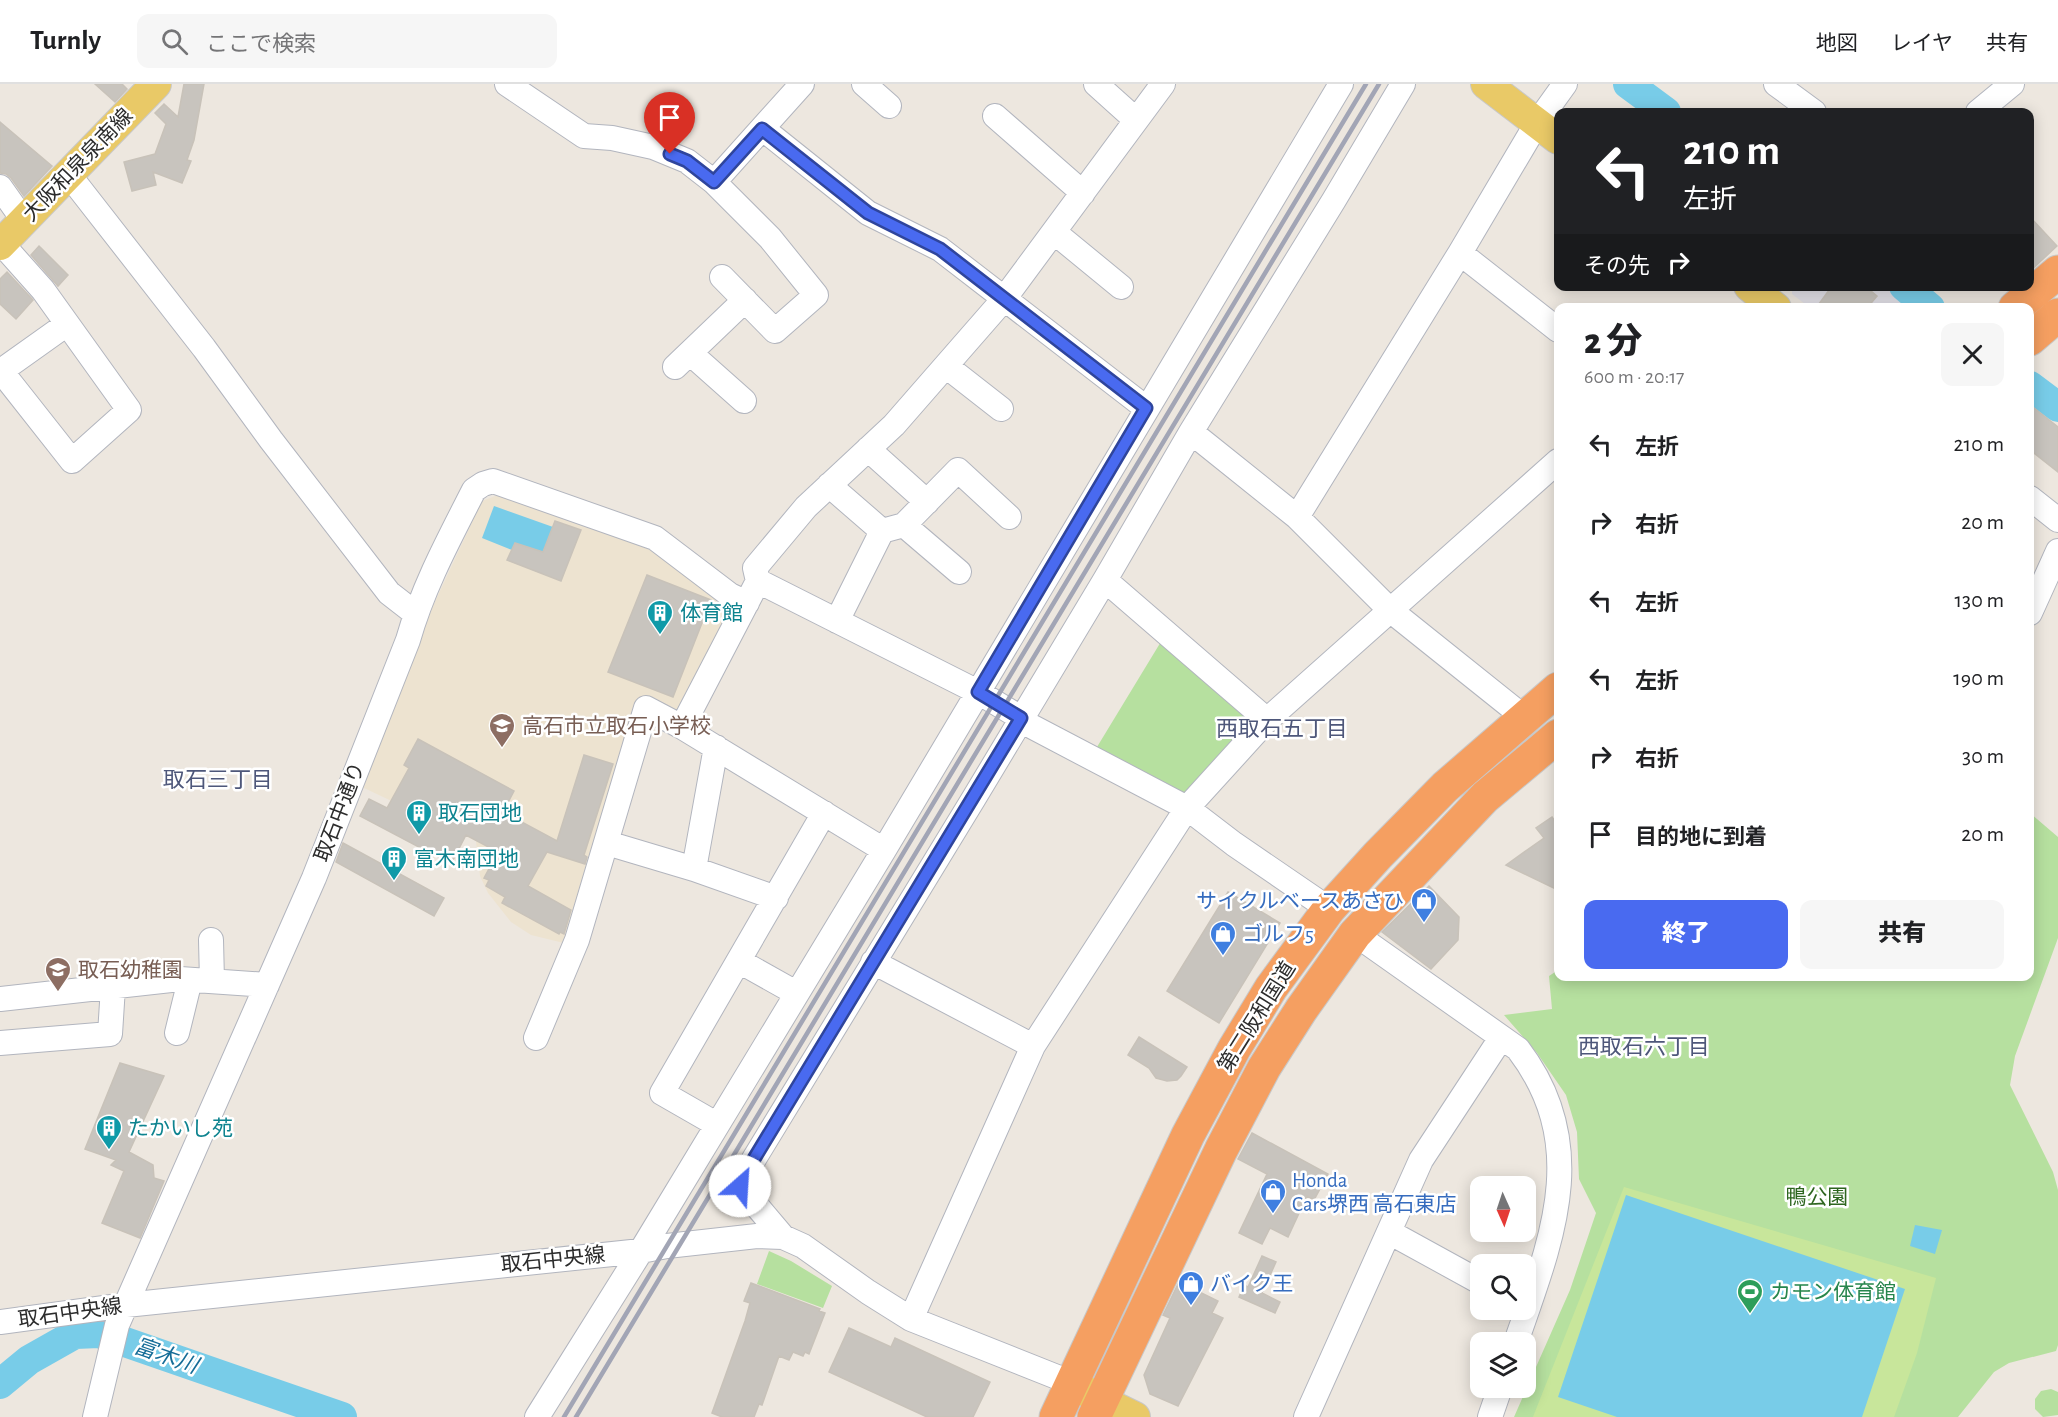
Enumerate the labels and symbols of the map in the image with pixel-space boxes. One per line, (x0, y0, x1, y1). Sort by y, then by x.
pin (644, 92, 695, 154)
street label: 大阪和泉泉南線 (19, 104, 137, 225)
building icon: 体育館 (645, 598, 675, 636)
place label: 体育館 (680, 602, 743, 624)
school or university icon: 高石市立取石小学校 (487, 711, 517, 749)
place label: 高石市立取石小学校 (522, 715, 711, 737)
district label: 西取石五丁目 (1216, 718, 1348, 740)
street label: 取石中通り (310, 759, 369, 865)
district label: 取石三丁目 (163, 769, 273, 791)
building icon: 取石団地 (404, 798, 434, 836)
place label: 取石団地 (438, 802, 522, 824)
building icon: 富木南団地 (379, 844, 409, 882)
place label: 富木南団地 (414, 848, 519, 870)
shop icon: サイクルベースあさひ (1409, 886, 1439, 924)
place label: サイクルベースあさひ (1196, 890, 1404, 912)
shop icon: ゴルフ5 (1208, 919, 1238, 957)
place label: ゴルフ5 (1242, 923, 1314, 945)
school or university icon: 取石幼稚園 (43, 955, 73, 993)
street label: 第二阪和国道 (1214, 957, 1299, 1076)
place label: 取石幼稚園 (78, 959, 183, 981)
district label: 西取石六丁目 (1578, 1035, 1710, 1058)
building icon: たかいし苑 (94, 1113, 124, 1151)
place label: たかいし苑 (128, 1117, 233, 1139)
position arrow (708, 1154, 772, 1218)
place label: Honda Cars堺西 高石東店 (1292, 1170, 1456, 1215)
north arrow (1470, 1176, 1536, 1242)
shop icon: Honda Cars堺西 高石東店 (1258, 1177, 1288, 1215)
park label: 鴨公園 (1786, 1186, 1849, 1208)
street label: 取石中央線 (500, 1243, 606, 1276)
shop icon: バイク王 (1176, 1269, 1206, 1307)
place label: バイク王 (1210, 1273, 1294, 1295)
sports icon: カモン体育館 (1735, 1277, 1765, 1315)
place label: カモン体育館 (1770, 1281, 1896, 1303)
street label: 取石中央線 (16, 1294, 123, 1331)
water label: 富木川 (131, 1334, 203, 1378)

